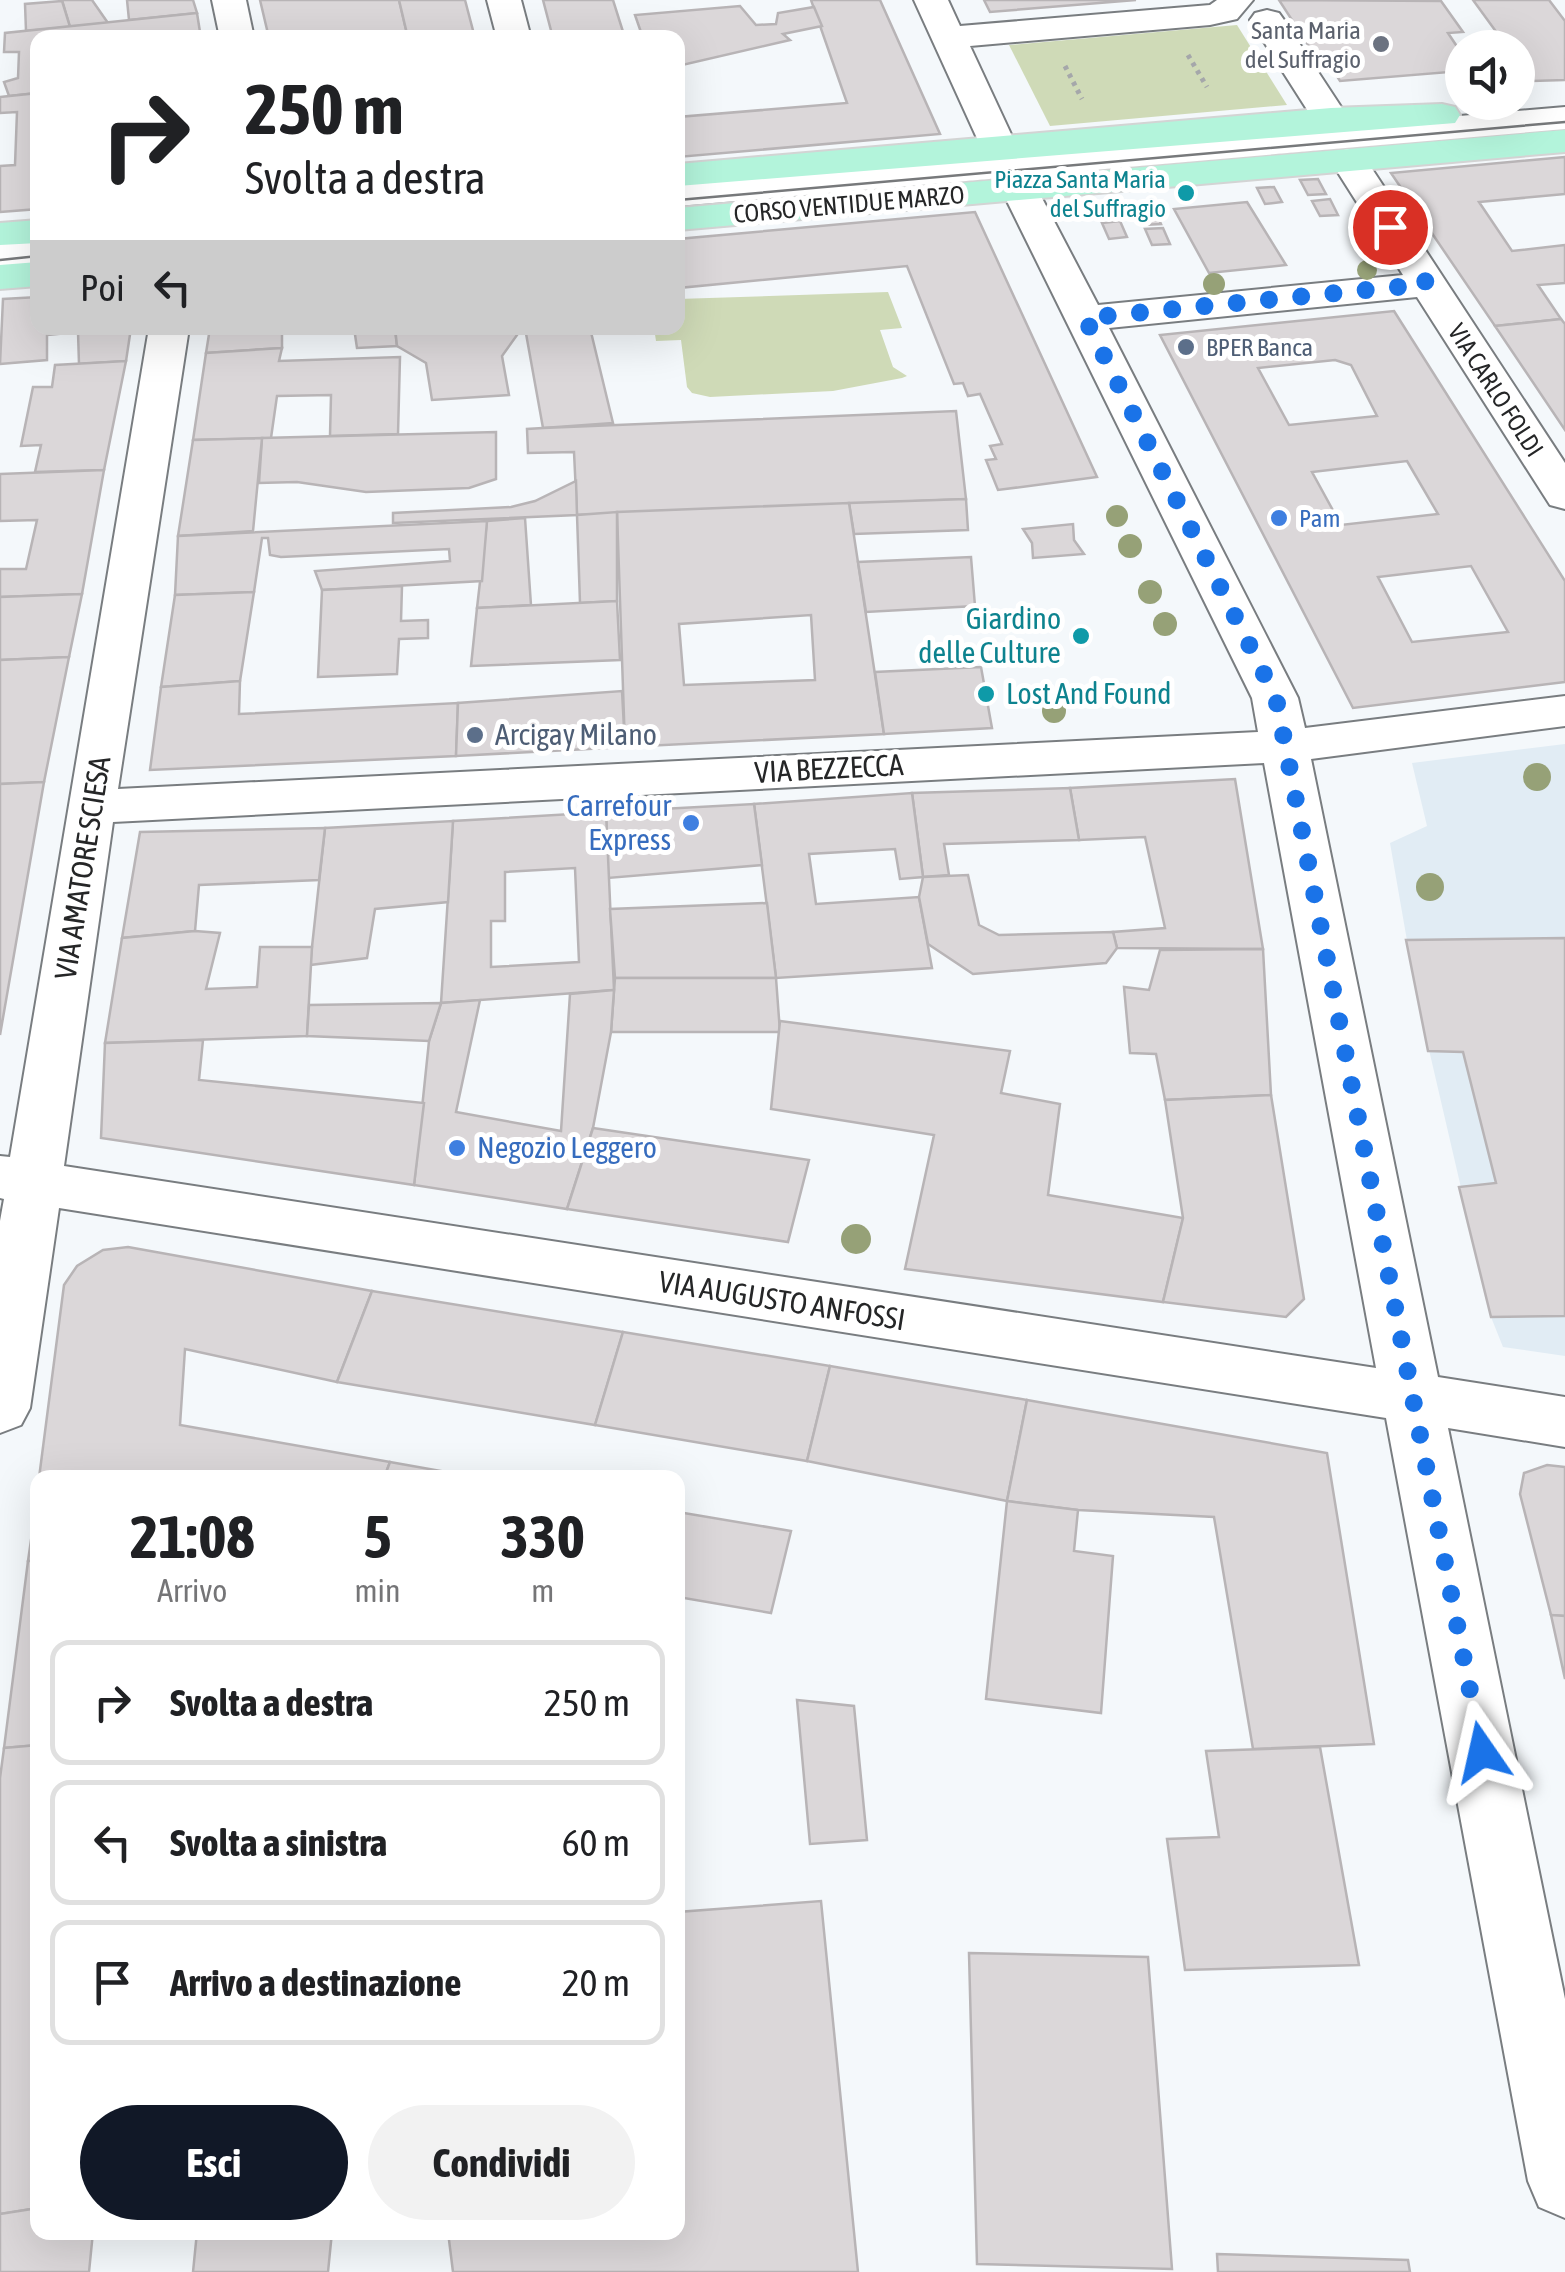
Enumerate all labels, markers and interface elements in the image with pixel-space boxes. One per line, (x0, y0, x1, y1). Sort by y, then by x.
place label: Santa Maria del Suffragio (1245, 16, 1361, 73)
map controls (1445, 30, 1535, 120)
button: sound (1445, 30, 1535, 120)
marker: Santa Maria del Suffragio (1370, 33, 1392, 55)
text: 250 m (245, 69, 404, 149)
icon: right (80, 70, 210, 200)
text: Svolta a destra (245, 152, 486, 204)
place label: Piazza Santa Maria del Suffragio (994, 165, 1166, 222)
street label: CORSO VENTIDUE MARZO (732, 180, 966, 228)
marker: Piazza Santa Maria del Suffragio (1175, 182, 1197, 204)
pin (1348, 185, 1433, 270)
icon: arrive (1363, 200, 1418, 255)
icon: left (145, 260, 200, 315)
text: Poi (80, 266, 125, 309)
street label: VIA CARLO FOLDI (1443, 319, 1549, 461)
place label: BPER Banca (1206, 333, 1313, 361)
marker: BPER Banca (1175, 336, 1197, 358)
place label: Pam (1299, 504, 1340, 532)
marker: Pam (1268, 507, 1290, 529)
place label: Giardino delle Culture (918, 601, 1061, 669)
marker: Giardino delle Culture (1070, 625, 1092, 647)
place label: Lost And Found (1006, 676, 1171, 710)
marker: Lost And Found (975, 683, 997, 705)
place label: Arcigay Milano (495, 717, 657, 751)
marker: Arcigay Milano (464, 724, 486, 746)
street label: VIA BEZZECCA (754, 747, 905, 789)
street label: VIA AMATORE SCIESA (48, 754, 116, 982)
place label: Carrefour Express (567, 788, 672, 856)
marker: Carrefour Express (680, 812, 702, 834)
place label: Negozio Leggero (477, 1130, 657, 1164)
marker: Negozio Leggero (446, 1137, 468, 1159)
street label: VIA AUGUSTO ANFOSSI (657, 1264, 908, 1336)
text: 21:08 (130, 1502, 255, 1571)
text: 5 (363, 1502, 392, 1571)
text: 330 (500, 1502, 585, 1571)
text: Arrivo (157, 1572, 227, 1609)
text: min (355, 1572, 400, 1609)
text: m (531, 1572, 554, 1609)
icon: right (85, 1675, 140, 1730)
text: Svolta a destra (170, 1681, 373, 1724)
text: 250 m (544, 1681, 630, 1724)
position arrow (1430, 1700, 1534, 1804)
icon: left (85, 1815, 140, 1870)
text: Svolta a sinistra (170, 1821, 387, 1864)
text: 60 m (562, 1821, 630, 1864)
icon: arrive (85, 1955, 140, 2010)
text: Arrivo a destinazione (170, 1961, 461, 2004)
text: 20 m (562, 1961, 630, 2004)
button: Esci (80, 2105, 348, 2220)
button: Condividi (368, 2105, 635, 2220)

